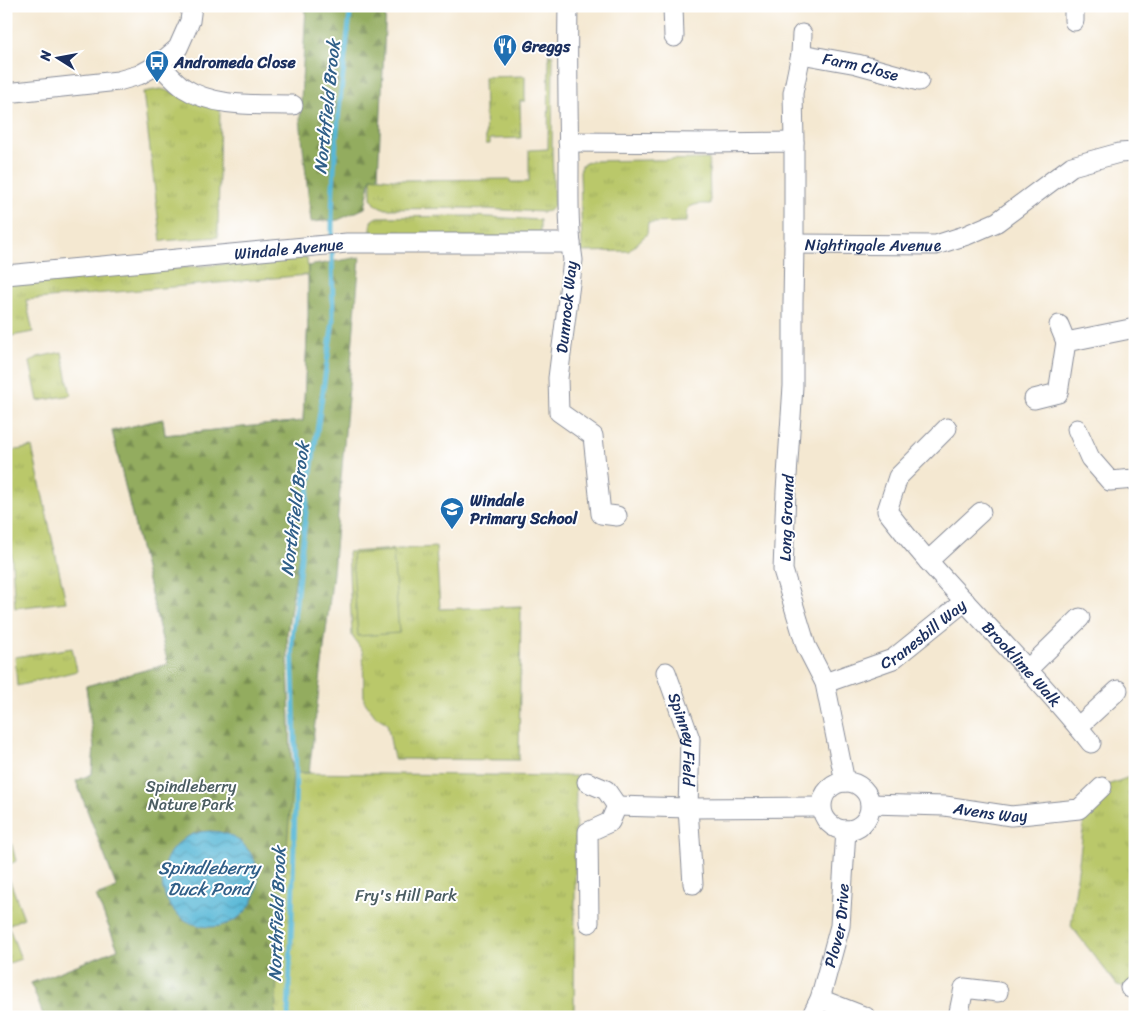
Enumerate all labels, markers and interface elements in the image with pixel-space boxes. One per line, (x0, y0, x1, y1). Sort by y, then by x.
north arrow (32, 32, 82, 82)
place label: Greggs (521, 32, 571, 61)
restaurant icon: Greggs (492, 33, 518, 67)
water label: Northfield Brook (304, 36, 350, 176)
street label: Farm Close (820, 44, 902, 90)
text: N (32, 48, 59, 64)
place label: Andromeda Close (173, 48, 296, 77)
bus stop icon: Andromeda Close (144, 49, 170, 83)
street label: Windale Avenue (233, 229, 345, 269)
street label: Nightingale Avenue (805, 230, 945, 260)
street label: Dunnock Way (547, 259, 586, 355)
water label: Northfield Brook (271, 438, 319, 578)
street label: Long Ground (770, 473, 803, 562)
place label: Windale Primary School (470, 486, 579, 533)
school or university icon: Windale Primary School (439, 496, 465, 530)
street label: Cranesbill Way (876, 591, 973, 677)
street label: Brooklime Walk (974, 614, 1069, 714)
street label: Spinney Field (659, 688, 704, 787)
park label: Spindleberry Nature Park (146, 772, 237, 819)
street label: Avens Way (951, 793, 1029, 831)
water label: Northfield Brook (259, 844, 295, 982)
water label: Spindleberry Duck Pond (158, 852, 263, 905)
park label: Fry's Hill Park (355, 881, 457, 910)
street label: Plover Drive (815, 882, 858, 971)

